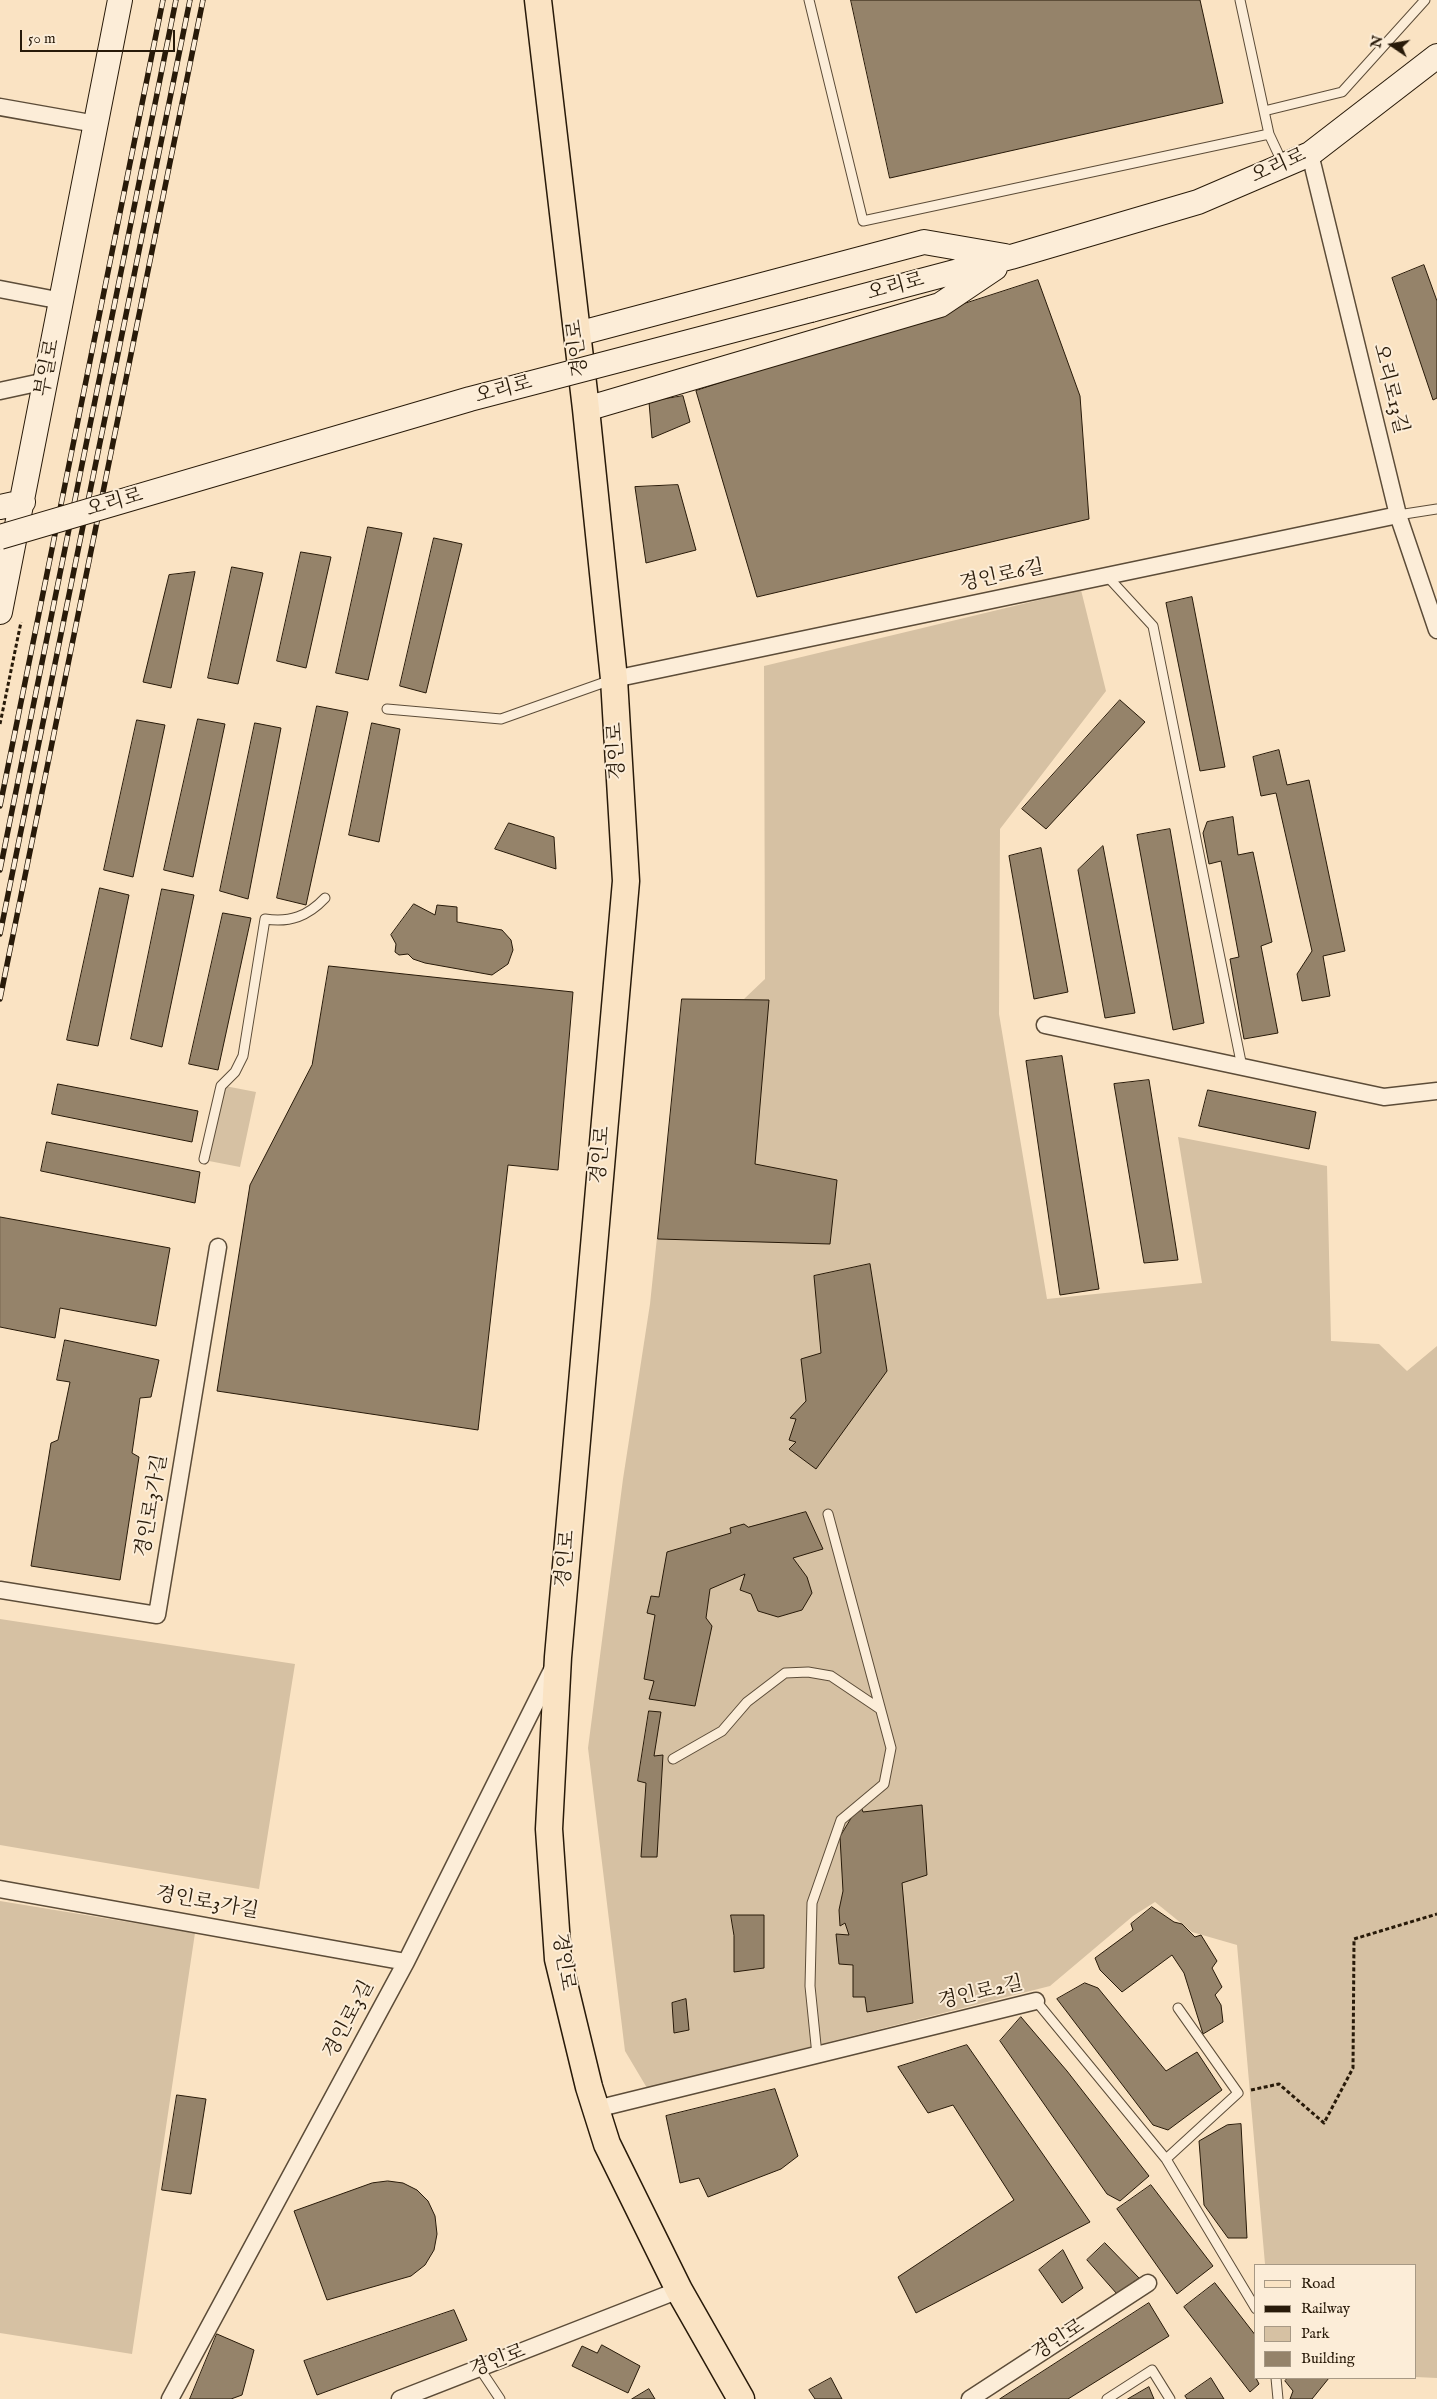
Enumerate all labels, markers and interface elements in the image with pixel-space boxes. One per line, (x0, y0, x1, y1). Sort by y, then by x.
scale bar (22, 20, 178, 52)
north arrow (1367, 20, 1417, 70)
text: 50 m (28, 29, 56, 48)
text: N (1367, 34, 1387, 50)
street label: 오리로 (1248, 144, 1310, 190)
street label: 오리로 (865, 269, 927, 307)
street label: 경인로 (564, 318, 594, 378)
street label: 부일로 (32, 337, 66, 399)
street label: 오리로13길 (1366, 341, 1412, 437)
street label: 오리로 (473, 372, 535, 410)
street label: 오리로 (84, 484, 146, 524)
street label: 경인로6길 (958, 556, 1046, 598)
street label: 경인로 (604, 721, 632, 781)
street label: 경인로 (588, 1125, 616, 1185)
street label: 경인로3가길 (132, 1453, 174, 1559)
street label: 경인로 (553, 1529, 581, 1589)
street label: 경인로3가길 (154, 1883, 260, 1925)
street label: 경인로 (546, 1931, 578, 1993)
street label: 경인로2길 (936, 1973, 1026, 2015)
street label: 경인로3길 (320, 1977, 380, 2063)
legend (1254, 2264, 1417, 2379)
text: Road (1301, 2274, 1335, 2293)
text: Railway (1301, 2299, 1350, 2318)
street label: 경인로 (1028, 2315, 1090, 2367)
text: Park (1301, 2324, 1330, 2343)
street label: 경인로 (467, 2340, 529, 2384)
text: Building (1301, 2349, 1355, 2368)

